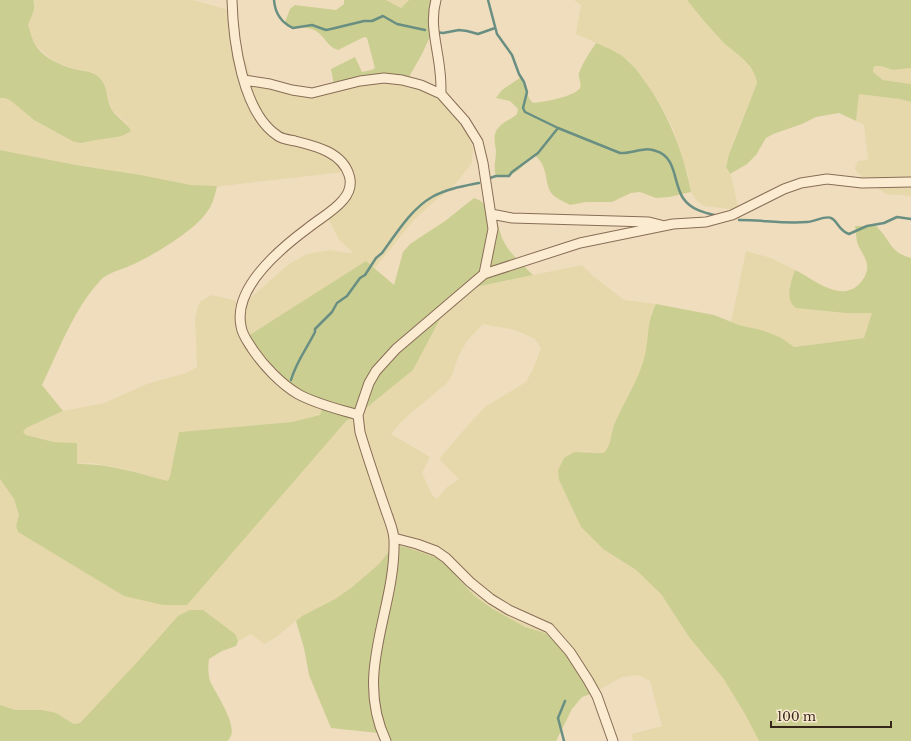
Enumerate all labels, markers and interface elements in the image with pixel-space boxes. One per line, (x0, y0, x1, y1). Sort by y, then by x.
scale bar (771, 703, 891, 729)
text: 100 m (777, 709, 816, 724)

